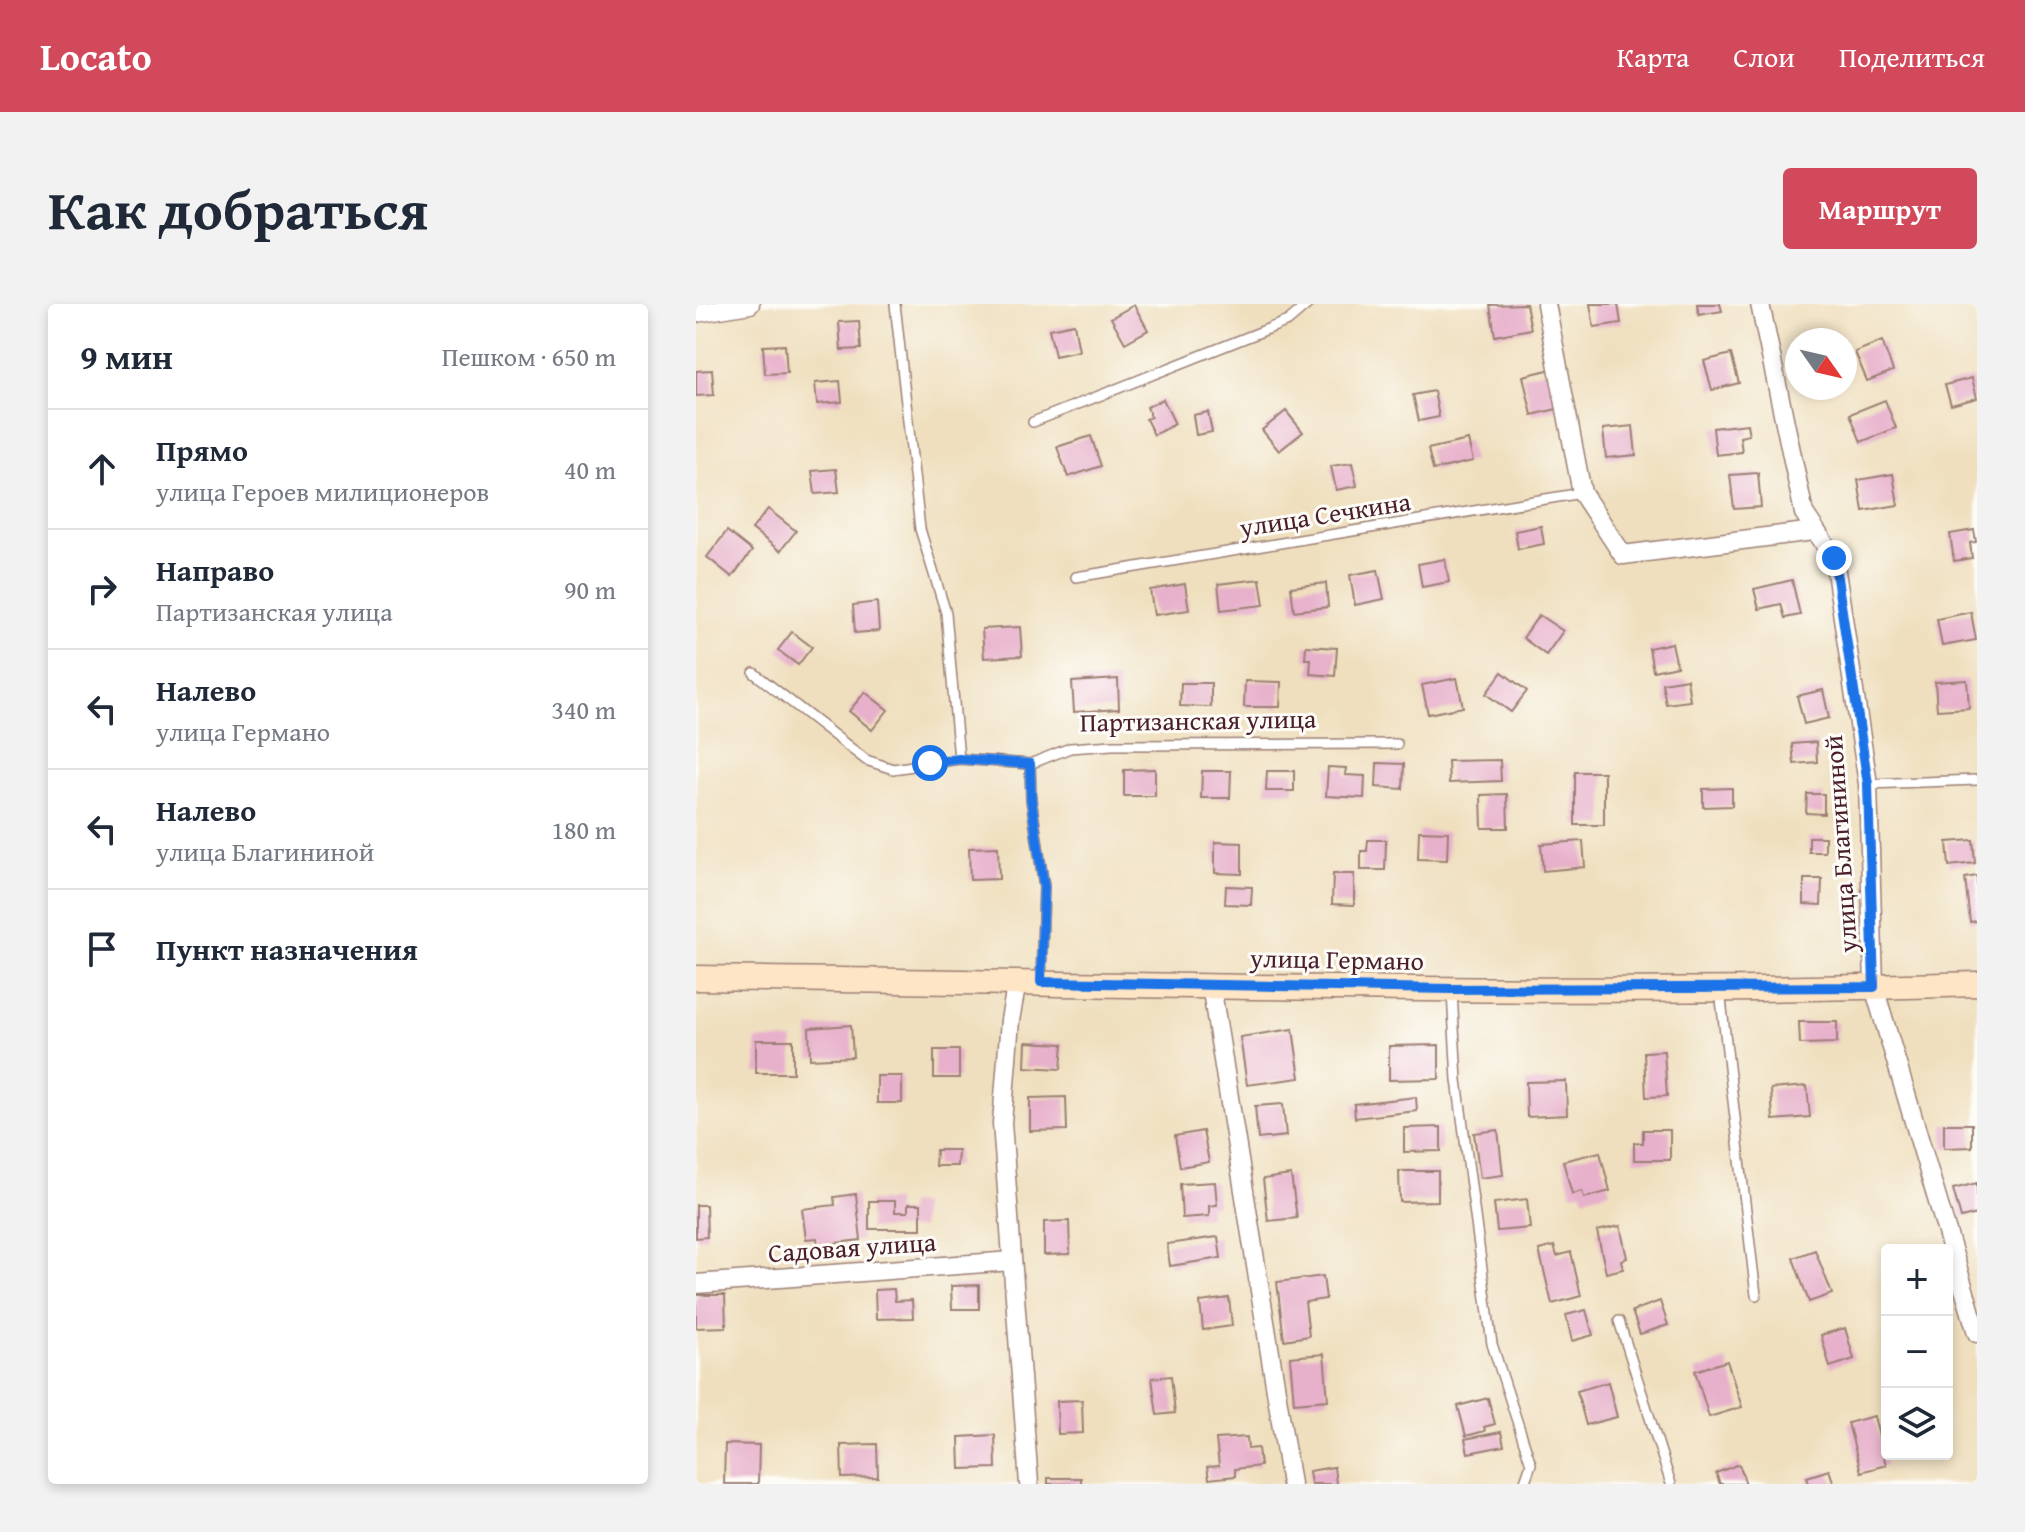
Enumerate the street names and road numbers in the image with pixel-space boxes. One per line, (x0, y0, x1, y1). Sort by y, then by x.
street label: улица Сечкина (1236, 481, 1414, 547)
street label: Партизанская улица (1079, 698, 1317, 742)
street label: улица Благининой (1813, 734, 1867, 955)
street label: улица Германо (1249, 938, 1424, 980)
street label: Садовая улица (767, 1222, 938, 1272)

